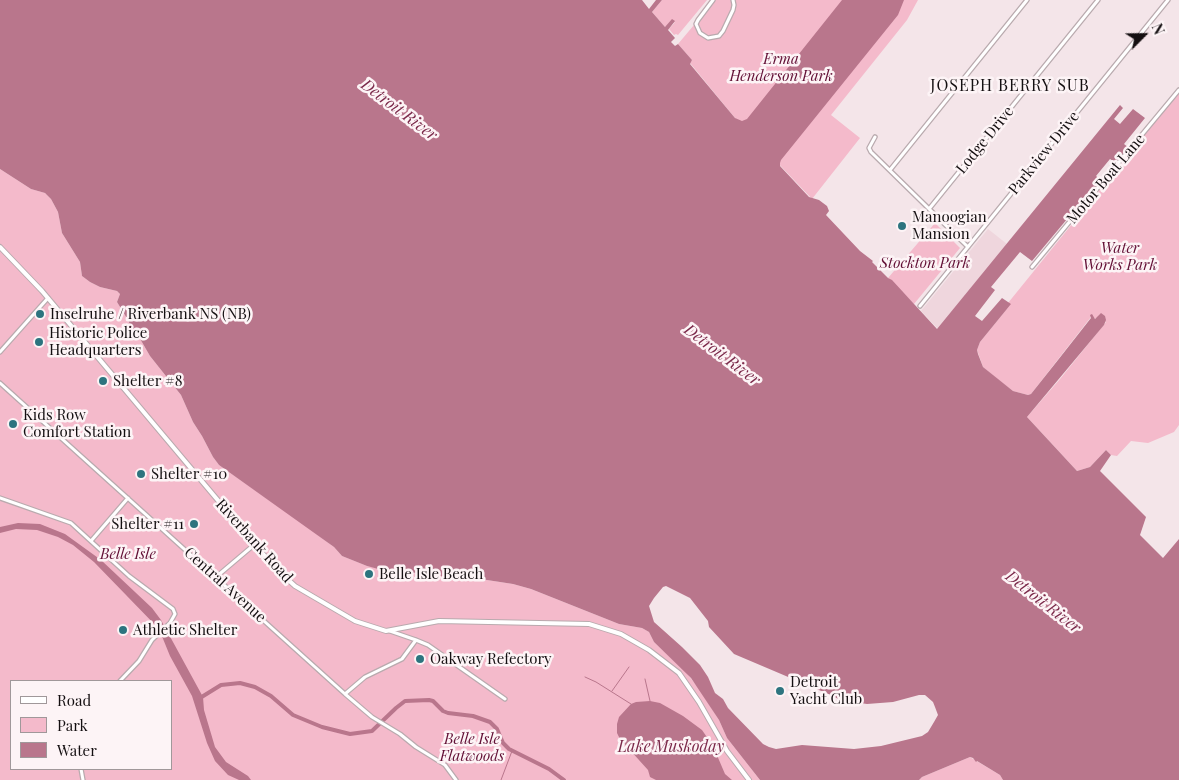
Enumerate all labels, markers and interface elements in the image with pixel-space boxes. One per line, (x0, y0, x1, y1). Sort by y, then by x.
north arrow (1119, 10, 1169, 60)
text: N (1148, 21, 1169, 37)
park label: Erma Henderson Park (729, 50, 833, 85)
water label: Detroit River (357, 75, 441, 145)
district label: JOSEPH BERRY SUB (928, 76, 1092, 96)
street label: Lodge Drive (952, 103, 1018, 177)
street label: Parkview Drive (1005, 108, 1083, 198)
street label: Motor Boat Lane (1063, 130, 1149, 228)
place label: Manoogian Mansion (912, 208, 987, 243)
marker: Manoogian Mansion (896, 220, 908, 232)
park label: Water Works Park (1083, 239, 1157, 274)
park label: Stockton Park (880, 254, 970, 272)
place label: Inselruhe / Riverbank NS (NB) (50, 305, 251, 323)
marker: Inselruhe / Riverbank NS (NB) (34, 308, 46, 320)
water label: Detroit River (680, 320, 764, 390)
place label: Historic Police Headquarters (49, 324, 147, 359)
marker: Historic Police Headquarters (33, 336, 45, 348)
place label: Shelter #8 (113, 372, 182, 390)
marker: Shelter #8 (97, 375, 109, 387)
place label: Kids Row Comfort Station (23, 406, 131, 441)
marker: Kids Row Comfort Station (7, 418, 19, 430)
place label: Shelter #10 (151, 465, 227, 483)
marker: Shelter #10 (135, 468, 147, 480)
street label: Riverbank Road (212, 495, 296, 587)
place label: Shelter #11 (111, 515, 184, 533)
marker: Shelter #11 (188, 518, 200, 530)
street label: Central Avenue (180, 544, 270, 626)
park label: Belle Isle (100, 545, 156, 563)
place label: Belle Isle Beach (379, 565, 483, 583)
water label: Detroit River (1002, 567, 1084, 637)
marker: Belle Isle Beach (363, 568, 375, 580)
place label: Athletic Shelter (133, 621, 237, 639)
marker: Athletic Shelter (117, 624, 129, 636)
place label: Oakway Refectory (430, 650, 552, 668)
marker: Oakway Refectory (414, 653, 426, 665)
place label: Detroit Yacht Club (790, 673, 862, 708)
legend (10, 680, 172, 770)
marker: Detroit Yacht Club (774, 685, 786, 697)
text: Road (57, 690, 91, 710)
text: Park (57, 715, 88, 735)
park label: Belle Isle Flatwoods (440, 730, 504, 765)
water label: Lake Muskoday (618, 737, 724, 757)
text: Water (57, 740, 97, 760)

